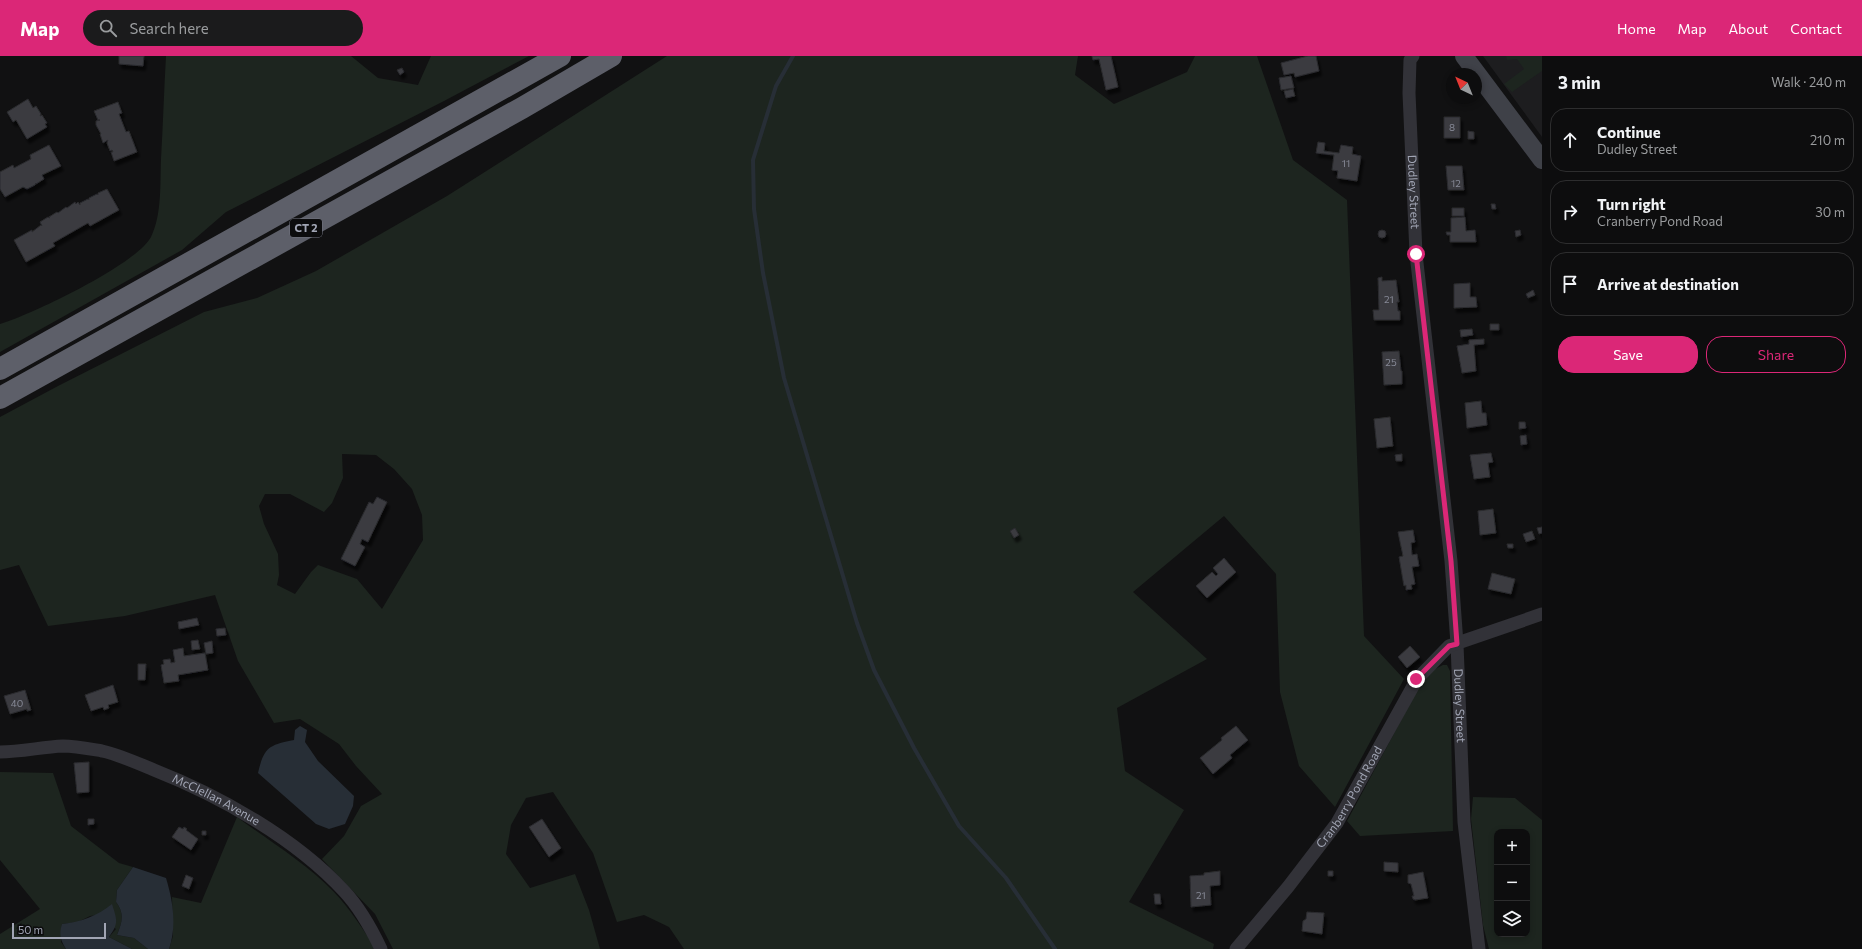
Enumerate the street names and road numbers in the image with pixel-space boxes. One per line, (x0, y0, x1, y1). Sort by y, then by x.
street label: Dudley Street (1406, 154, 1423, 229)
road number: CT 2 (290, 219, 322, 237)
street label: Dudley Street (1452, 668, 1469, 743)
street label: Cranberry Pond Road (1313, 743, 1384, 850)
street label: McClellan Avenue (171, 770, 263, 828)

